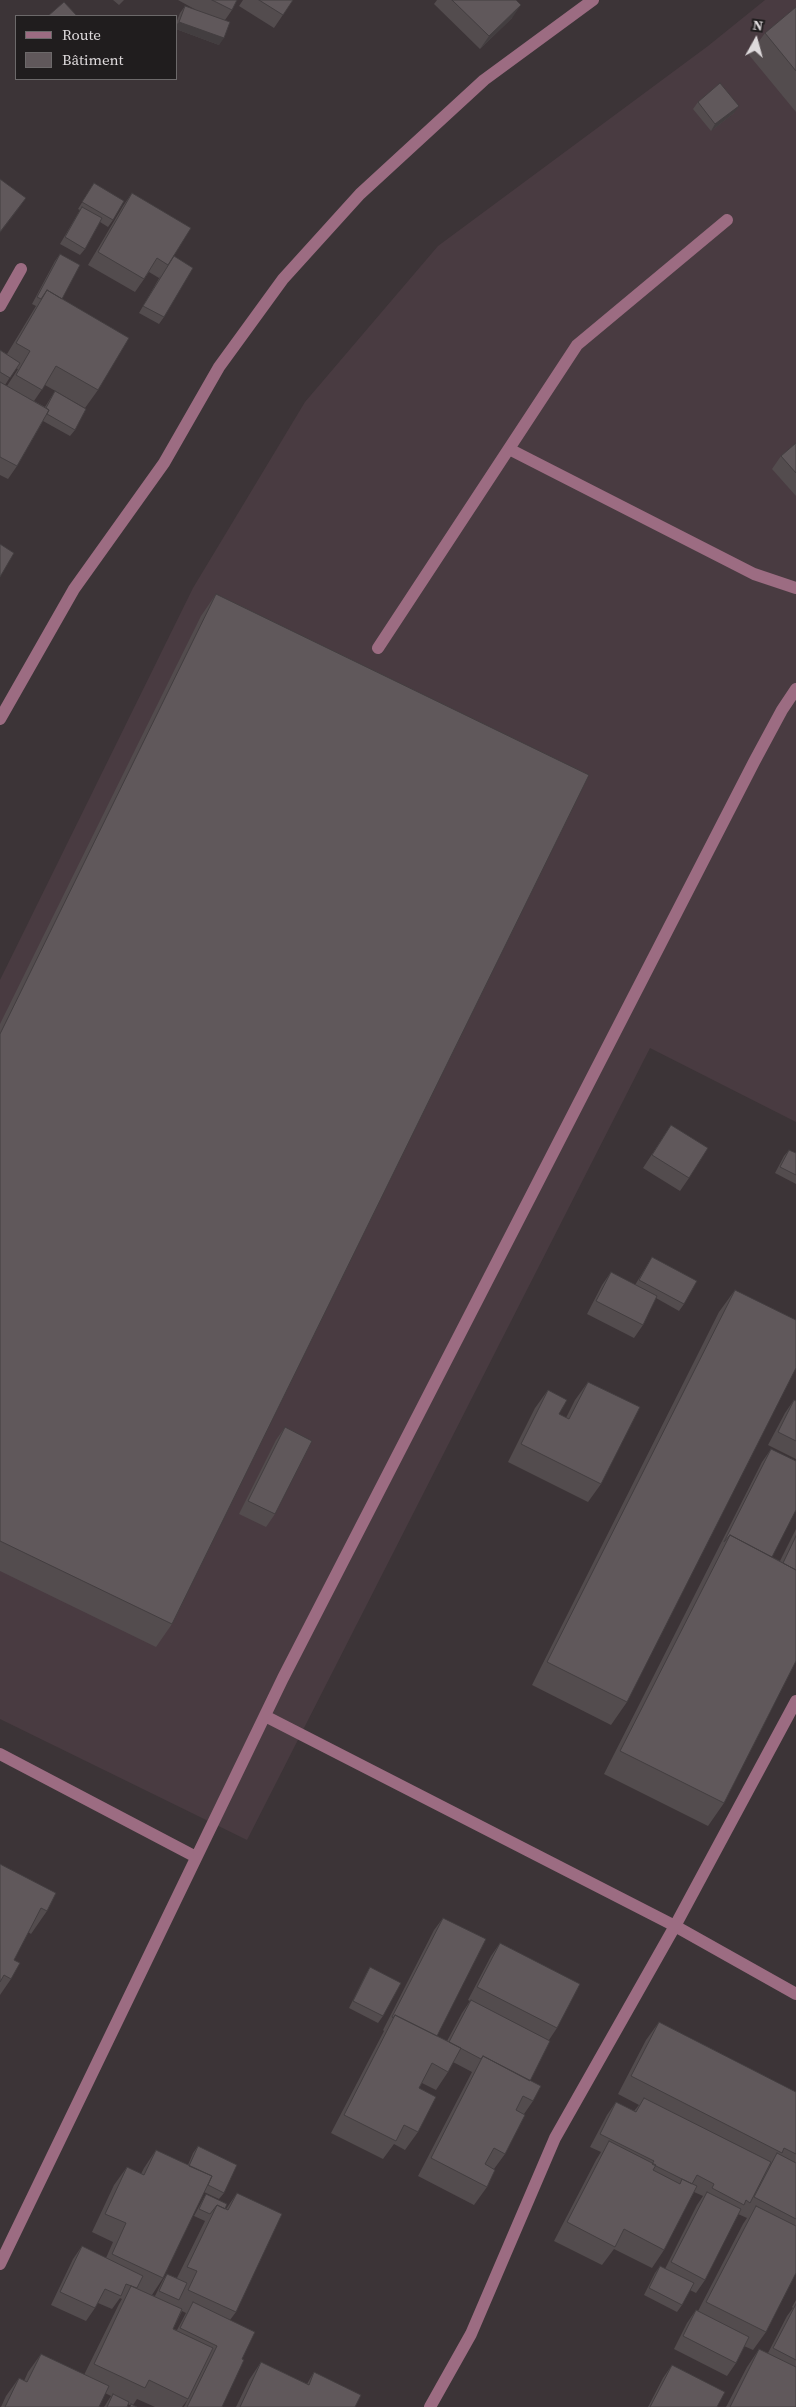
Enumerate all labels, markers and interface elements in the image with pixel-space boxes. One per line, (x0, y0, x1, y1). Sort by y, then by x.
legend (15, 15, 178, 80)
north arrow (731, 15, 781, 65)
text: N (752, 15, 764, 36)
text: Route (62, 24, 101, 45)
text: Bâtiment (62, 49, 123, 70)

